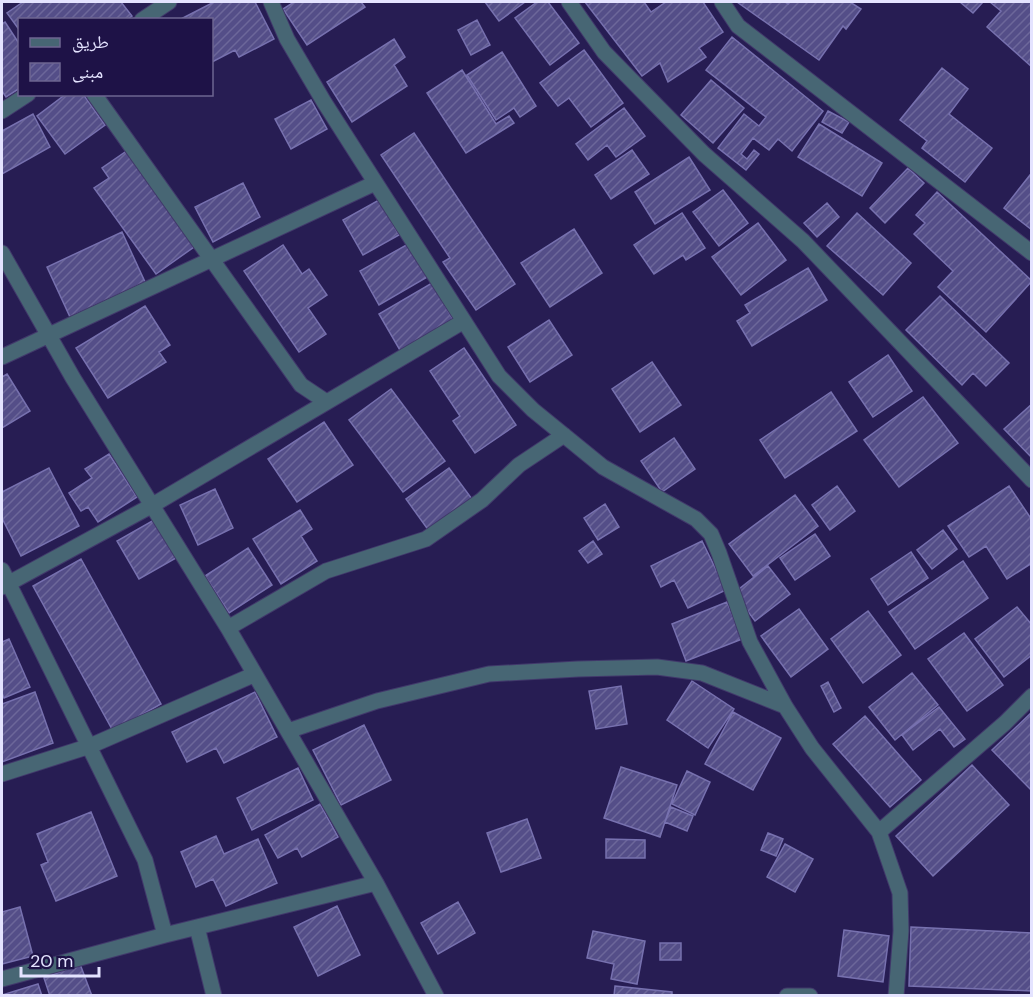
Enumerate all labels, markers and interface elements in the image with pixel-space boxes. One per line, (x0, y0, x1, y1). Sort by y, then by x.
legend (18, 18, 213, 96)
text: طريق (72, 30, 109, 54)
text: مبنى (72, 60, 103, 84)
scale bar (21, 940, 99, 978)
text: 20 m (30, 949, 73, 973)

